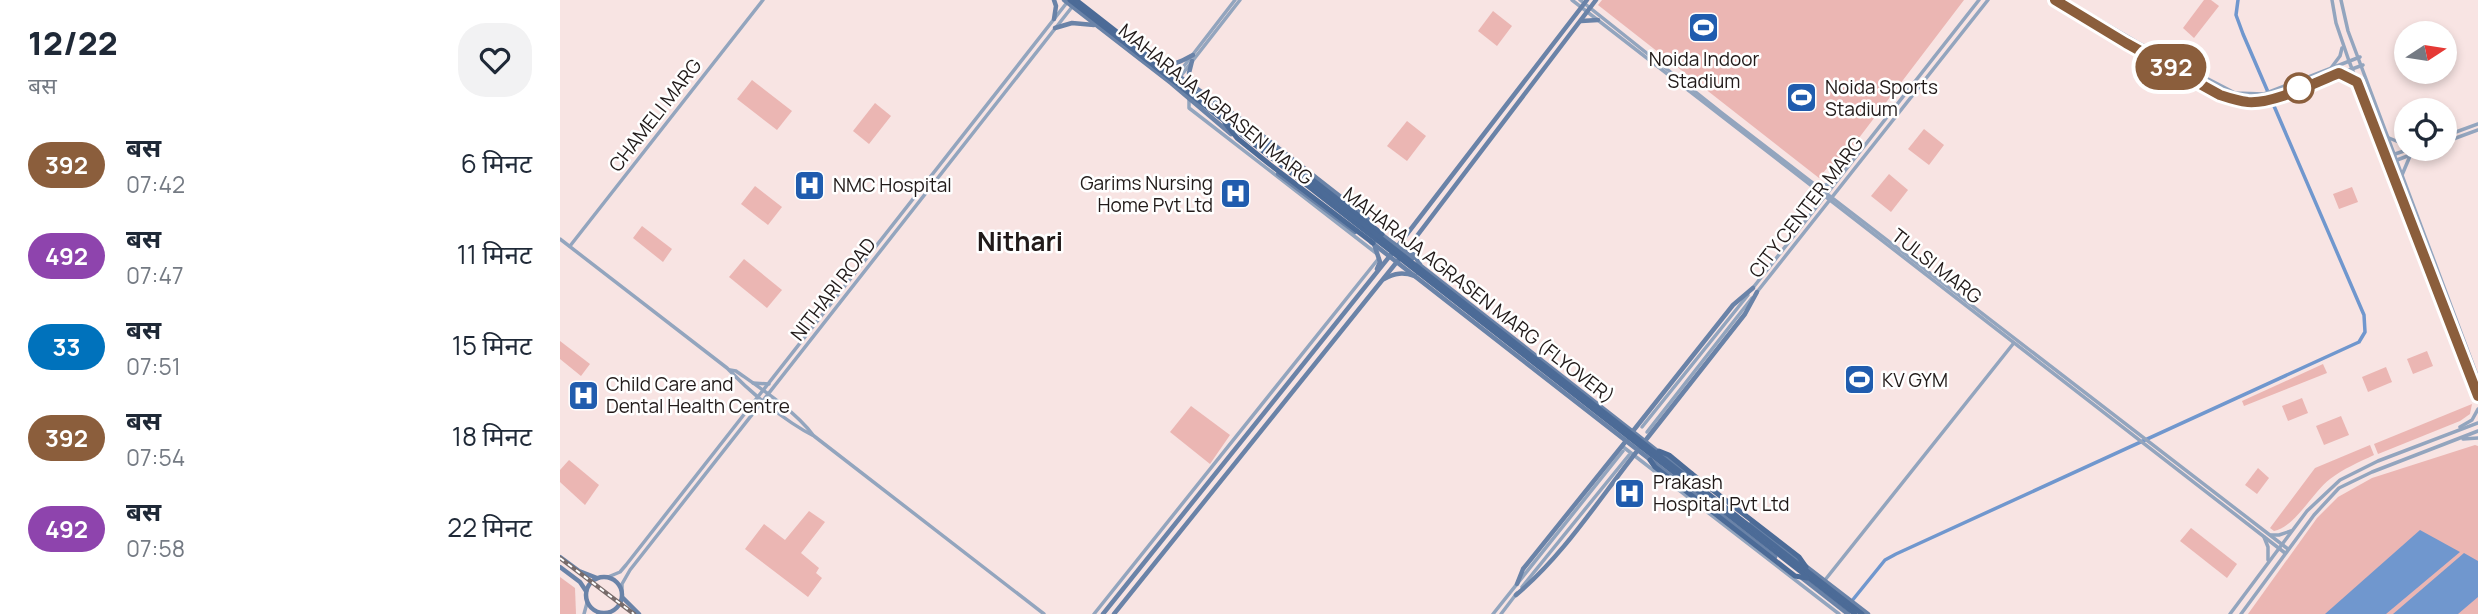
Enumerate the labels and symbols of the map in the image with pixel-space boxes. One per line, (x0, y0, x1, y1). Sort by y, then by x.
sports icon: Noida Indoor Stadium (1687, 11, 1721, 45)
street label: MAHARAJA AGRASEN MARG (1113, 18, 1319, 190)
north arrow (2394, 21, 2457, 84)
line badge: 392 (2131, 44, 2211, 90)
place label: Noida Indoor Stadium (1649, 46, 1759, 94)
street label: CHAMELI MARG (603, 53, 707, 177)
unlabelled marker (2284, 73, 2314, 103)
place label: Noida Sports Stadium (1825, 74, 1938, 122)
sports icon: Noida Sports Stadium (1785, 81, 1819, 115)
street label: CITY CENTER MARG (1743, 131, 1869, 283)
hospital icon: NMC Hospital (793, 168, 827, 202)
place label: Garims Nursing Home Pvt Ltd (1080, 170, 1213, 218)
place label: NMC Hospital (833, 172, 952, 198)
hospital icon: Garims Nursing Home Pvt Ltd (1219, 177, 1253, 211)
street label: MAHARAJA AGRASEN MARG (FLYOVER) (1338, 181, 1620, 409)
district label: Nithari (977, 223, 1063, 259)
street label: TULSI MARG (1887, 223, 1987, 309)
street label: NITHARI ROAD (785, 232, 881, 346)
sports icon: KV GYM (1842, 363, 1876, 397)
place label: KV GYM (1882, 367, 1948, 393)
place label: Child Care and Dental Health Centre (606, 371, 790, 419)
hospital icon: Child Care and Dental Health Centre (566, 378, 600, 412)
place label: Prakash Hospital Pvt Ltd (1653, 469, 1789, 517)
hospital icon: Prakash Hospital Pvt Ltd (1613, 476, 1647, 510)

